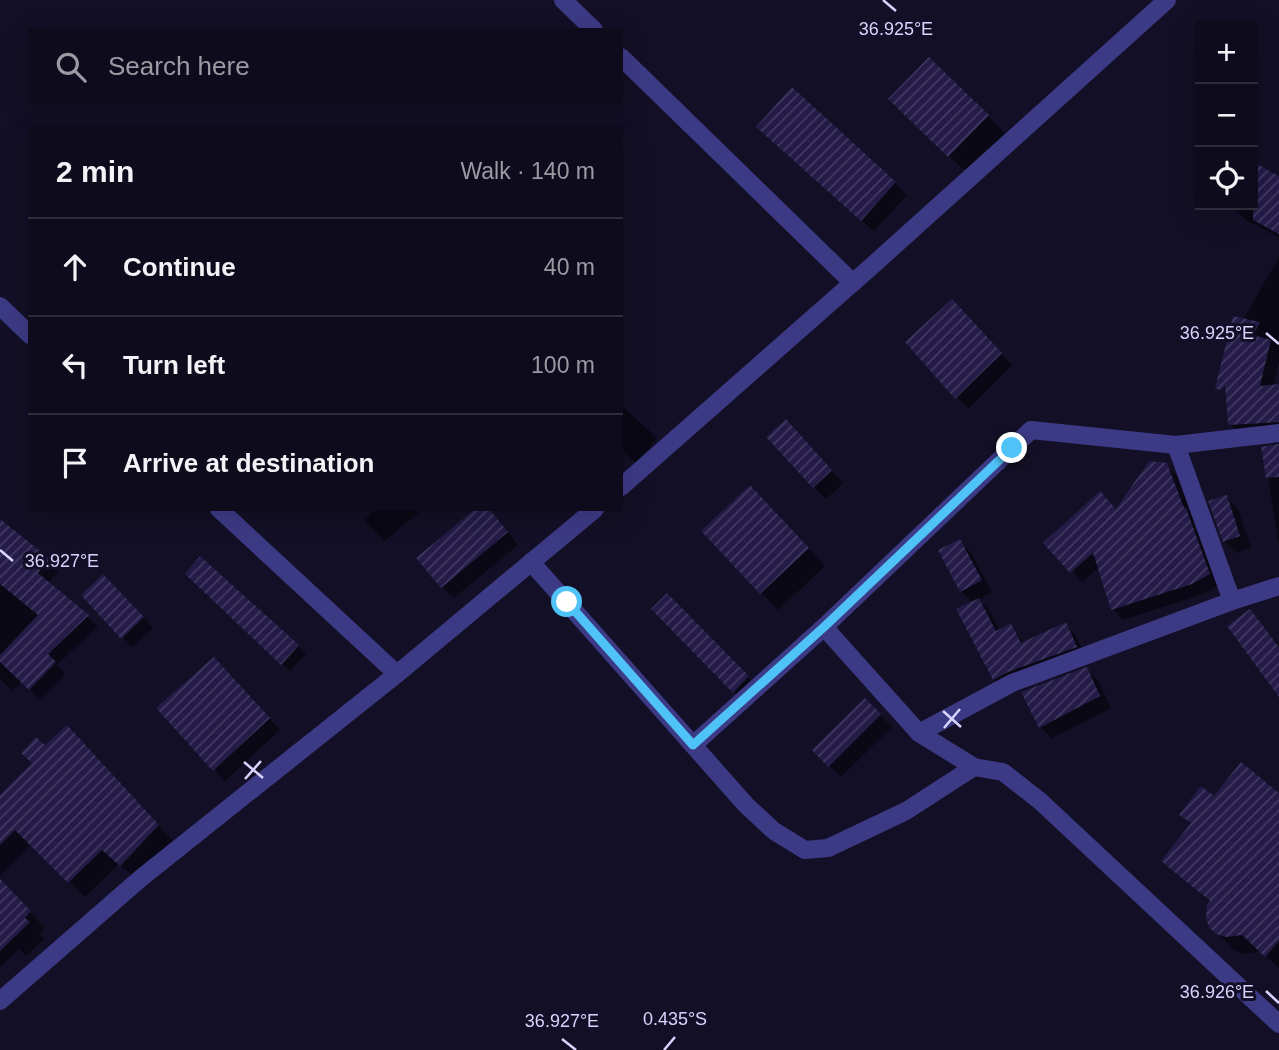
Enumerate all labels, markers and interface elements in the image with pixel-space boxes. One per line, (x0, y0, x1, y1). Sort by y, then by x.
text: 36.925°E (859, 19, 933, 39)
map controls (1195, 21, 1258, 210)
button: + (1195, 21, 1258, 84)
search box (28, 28, 623, 105)
icon: search (52, 48, 90, 86)
text: Search here (108, 51, 250, 81)
button: − (1195, 84, 1258, 147)
button: locate (1195, 147, 1258, 210)
text: 2 min (56, 155, 134, 188)
text: Walk · 140 m (460, 158, 595, 184)
icon: ahead (56, 248, 94, 286)
text: Continue (123, 252, 236, 282)
text: 40 m (544, 254, 595, 280)
text: 36.925°E (1180, 323, 1254, 343)
icon: left (56, 346, 94, 384)
text: Turn left (123, 350, 225, 380)
text: 100 m (531, 352, 595, 378)
route end (996, 432, 1027, 463)
icon: arrive (56, 444, 94, 482)
text: Arrive at destination (123, 448, 374, 478)
text: 36.927°E (25, 551, 99, 571)
route start (551, 586, 582, 617)
text: 36.926°E (1180, 982, 1254, 1002)
text: 0.435°S (643, 1009, 707, 1029)
text: 36.927°E (525, 1011, 599, 1031)

